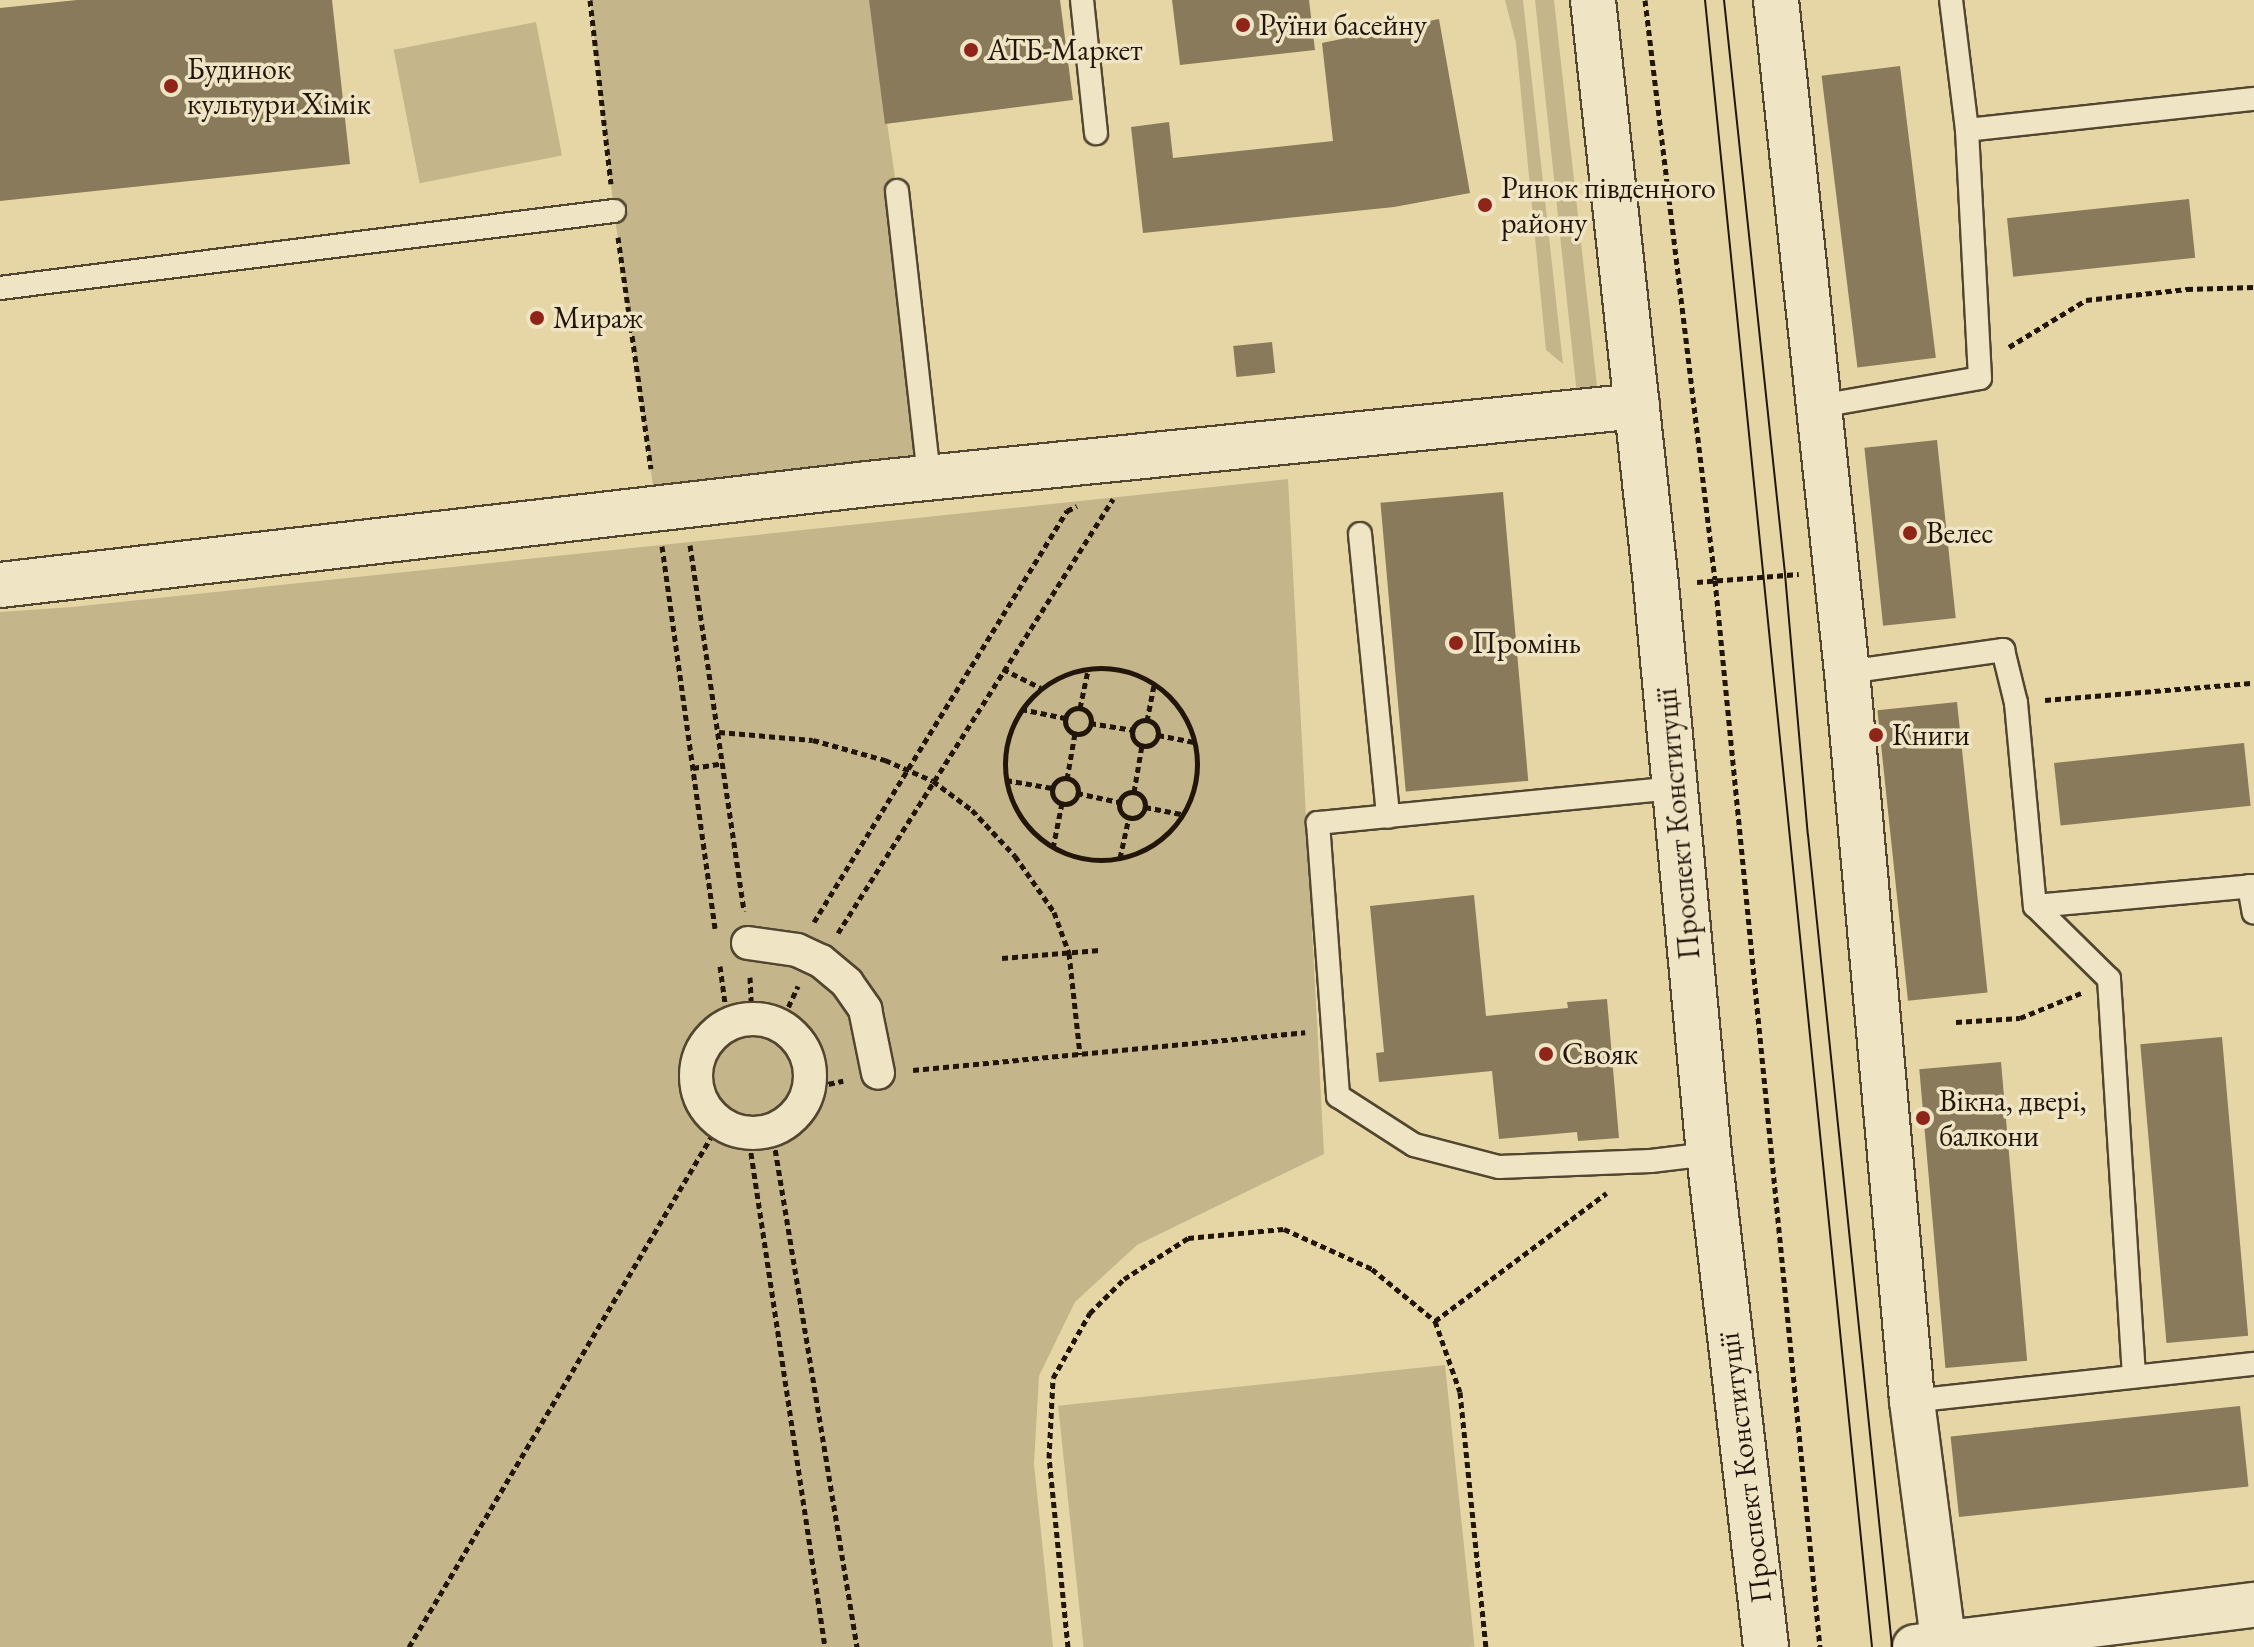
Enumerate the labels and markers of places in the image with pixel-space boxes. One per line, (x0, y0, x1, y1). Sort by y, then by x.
place label: Руїни басейну (1259, 7, 1427, 43)
marker: Руїни басейну (1234, 16, 1252, 34)
place label: АТБ-Маркет (987, 32, 1143, 68)
marker: АТБ-Маркет (962, 41, 980, 59)
place label: Будинок культури Хімік (187, 51, 371, 122)
marker: Будинок культури Хімік (162, 77, 180, 95)
place label: Ринок південного району (1501, 170, 1716, 240)
marker: Ринок південного району (1476, 196, 1494, 214)
place label: Мираж (553, 300, 643, 336)
marker: Мираж (528, 309, 546, 327)
place label: Велес (1926, 515, 1993, 551)
marker: Велес (1901, 524, 1919, 542)
place label: Промінь (1472, 625, 1581, 661)
marker: Промінь (1447, 634, 1465, 652)
place label: Книги (1892, 717, 1970, 753)
marker: Книги (1867, 726, 1885, 744)
place label: Свояк (1562, 1036, 1638, 1072)
marker: Свояк (1537, 1045, 1555, 1063)
place label: Вікна, двері, балкони (1939, 1083, 2087, 1154)
marker: Вікна, двері, балкони (1914, 1109, 1932, 1127)

